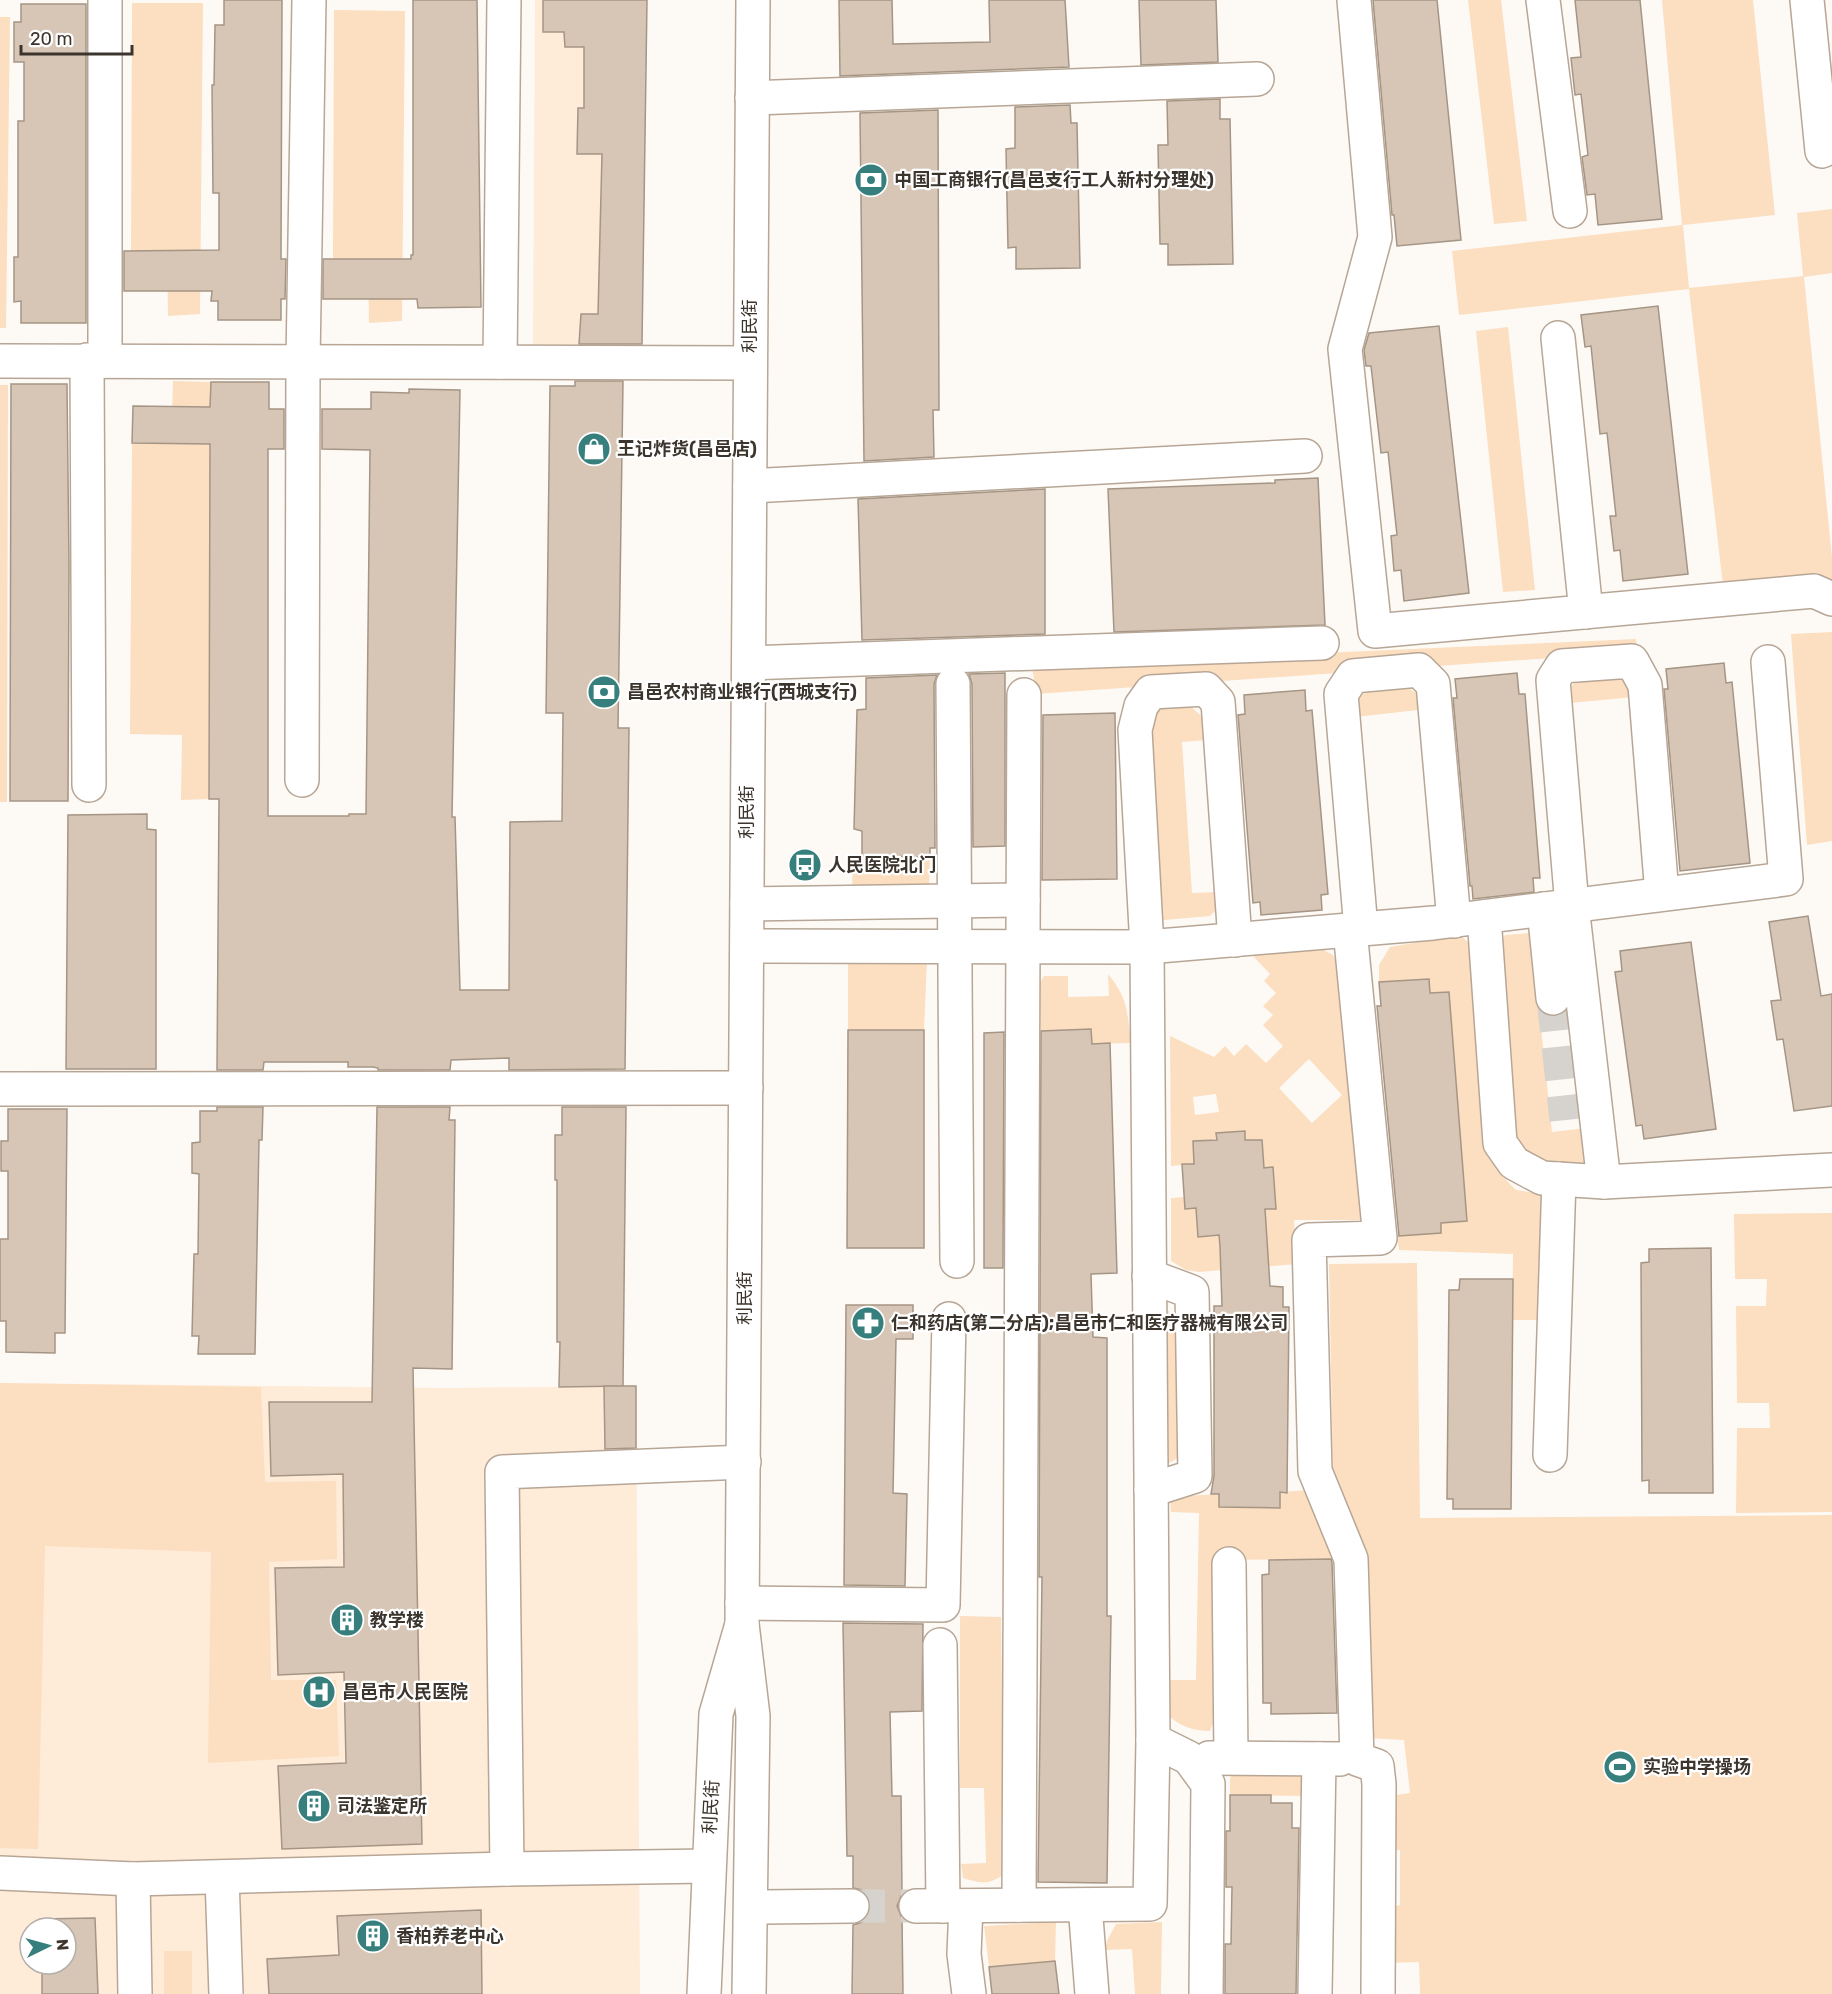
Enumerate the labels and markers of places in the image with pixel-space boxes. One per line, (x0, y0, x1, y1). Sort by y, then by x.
bank icon: 中国工商银行(昌邑支行工人新村分理处) (853, 162, 889, 198)
place label: 中国工商银行(昌邑支行工人新村分理处) (894, 169, 1214, 191)
shop icon: 王记炸货(昌邑店) (576, 431, 612, 467)
place label: 王记炸货(昌邑店) (617, 438, 757, 460)
bank icon: 昌邑农村商业银行(西城支行) (586, 674, 622, 710)
place label: 昌邑农村商业银行(西城支行) (627, 681, 857, 703)
bus stop icon: 人民医院北门 (787, 847, 823, 883)
place label: 人民医院北门 (828, 854, 936, 876)
pharmacy icon: 仁和药店(第二分店);昌邑市仁和医疗器械有限公司 (850, 1305, 886, 1341)
place label: 仁和药店(第二分店);昌邑市仁和医疗器械有限公司 (891, 1312, 1288, 1334)
building icon: 教学楼 (329, 1602, 365, 1638)
place label: 教学楼 (370, 1609, 424, 1631)
hospital icon: 昌邑市人民医院 (301, 1674, 337, 1710)
place label: 昌邑市人民医院 (342, 1681, 468, 1703)
sports icon: 实验中学操场 (1602, 1749, 1638, 1785)
place label: 实验中学操场 (1643, 1756, 1751, 1778)
building icon: 司法鉴定所 (296, 1788, 332, 1824)
place label: 司法鉴定所 (337, 1795, 427, 1817)
building icon: 香柏养老中心 (355, 1918, 391, 1954)
place label: 香柏养老中心 (396, 1925, 504, 1947)

